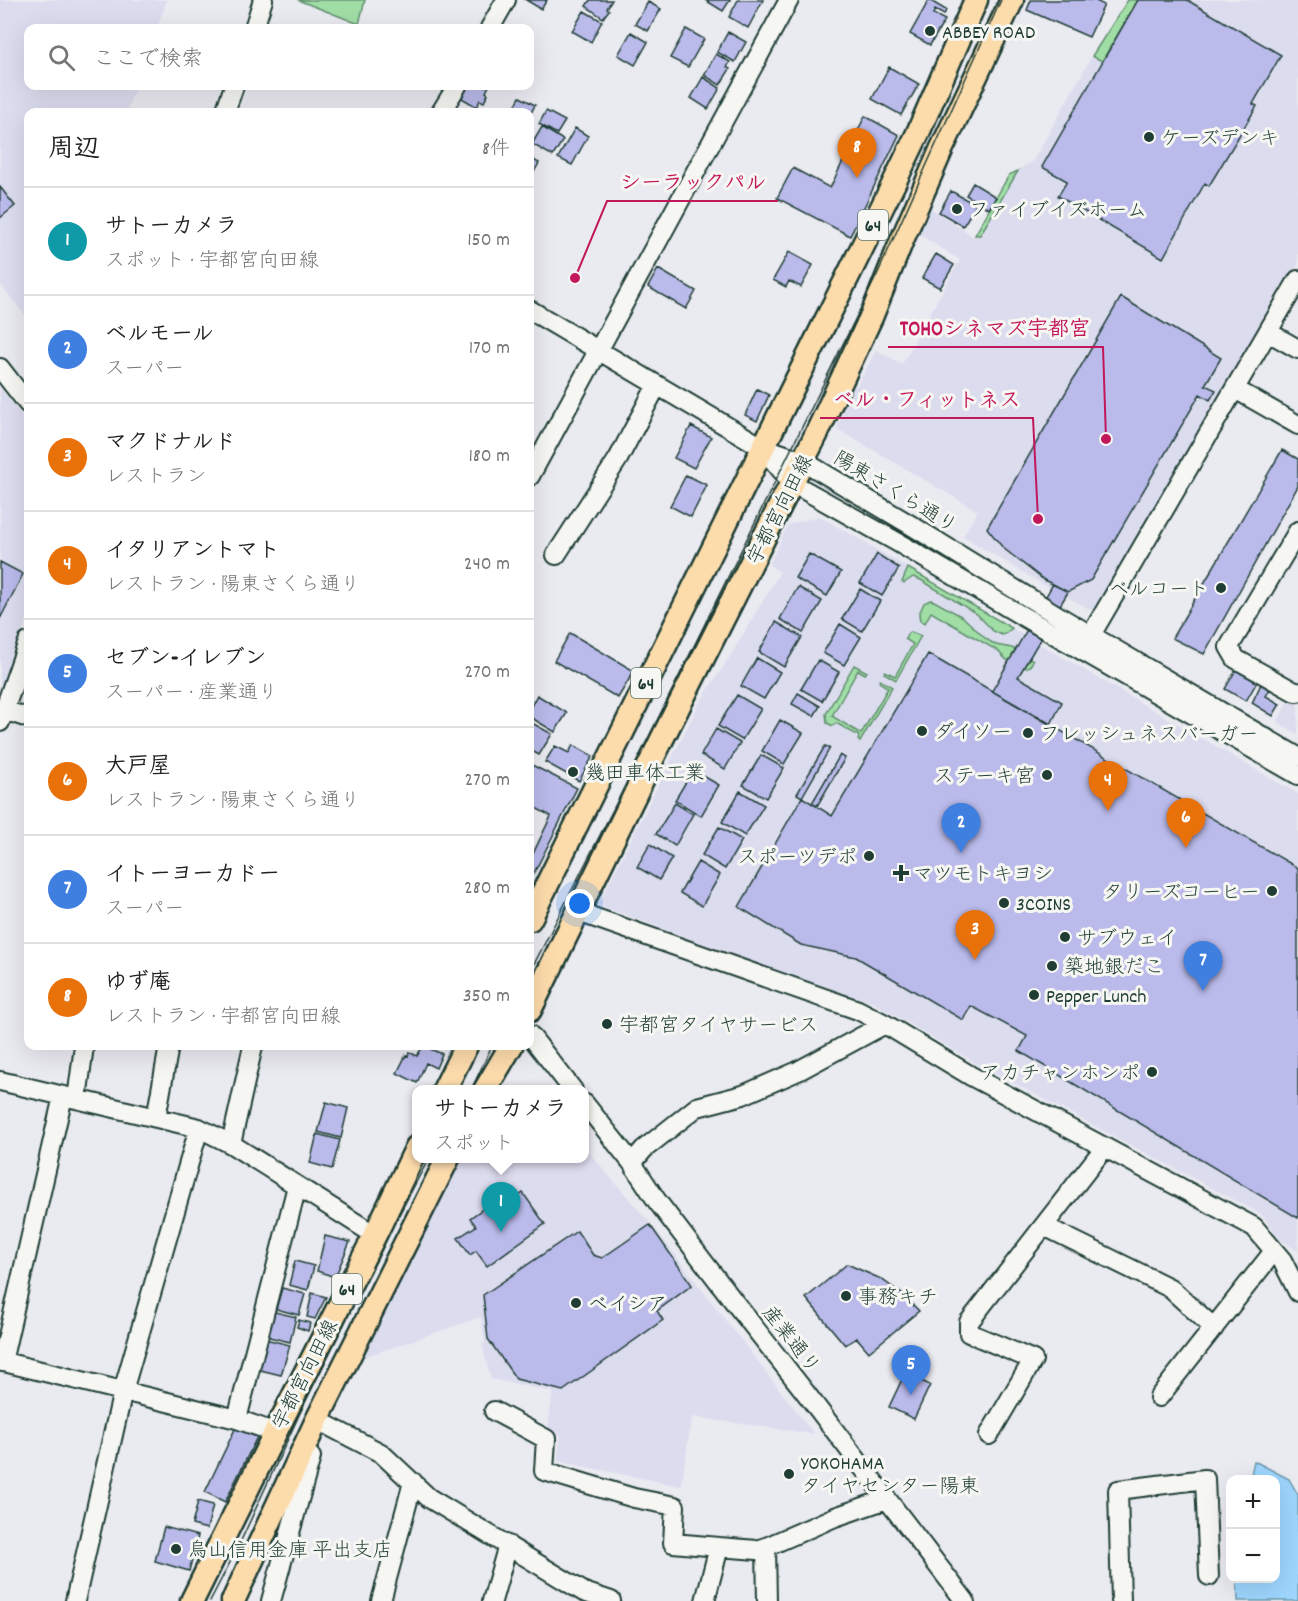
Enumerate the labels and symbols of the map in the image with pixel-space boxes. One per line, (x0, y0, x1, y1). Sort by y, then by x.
place label: ABBEY ROAD (942, 20, 1035, 48)
marker: ABBEY ROAD (923, 24, 937, 38)
place label: ケーズデンキ (1161, 126, 1279, 154)
pin: 8 (838, 128, 876, 178)
marker: ケーズデンキ (1142, 130, 1156, 144)
callout: シーラックパル (607, 162, 778, 201)
text: シーラックパル (620, 170, 766, 200)
place label: ファイブイズホーム (969, 198, 1147, 226)
marker: ファイブイズホーム (950, 202, 964, 216)
road number: 64 (858, 210, 888, 240)
callout: TOHOシネマズ宇都宮 (888, 308, 1103, 347)
text: TOHOシネマズ宇都宮 (900, 316, 1090, 346)
callout: ベル・フィットネス (820, 379, 1033, 418)
text: ベル・フィットネス (834, 387, 1020, 417)
street label: 陽東さくら通り (827, 446, 962, 542)
street label: 宇都宮向田線 (742, 451, 821, 570)
place label: ベルコート (1109, 577, 1209, 605)
marker: ベルコート (1214, 581, 1228, 595)
road number: 64 (631, 668, 661, 698)
place label: ダイソー (934, 720, 1012, 748)
place label: フレッシュネスバーガー (1040, 722, 1258, 750)
marker: ダイソー (915, 724, 929, 738)
marker: フレッシュネスバーガー (1021, 726, 1035, 740)
place label: 幾田車体工業 (585, 761, 705, 789)
pin: 4 (1088, 762, 1128, 811)
place label: ステーキ宮 (934, 764, 1035, 792)
marker: 幾田車体工業 (566, 765, 580, 779)
marker: ステーキ宮 (1040, 768, 1054, 782)
pin: 6 (1166, 798, 1206, 848)
pin: 2 (942, 804, 980, 853)
place label: スポーツデポ (737, 845, 857, 873)
marker: スポーツデポ (862, 849, 876, 863)
place label: マツモトキヨシ (913, 862, 1053, 890)
marker: マツモトキヨシ (894, 866, 908, 880)
place label: タリーズコーヒー (1103, 880, 1260, 908)
marker: タリーズコーヒー (1265, 884, 1279, 898)
your location (565, 889, 594, 918)
place label: 3COINS (1016, 892, 1071, 920)
marker: 3COINS (997, 896, 1011, 910)
pin: 3 (956, 910, 994, 960)
place label: サブウェイ (1077, 926, 1177, 954)
marker: サブウェイ (1058, 930, 1072, 944)
pin: 7 (1184, 942, 1222, 991)
place label: 築地銀だこ (1064, 955, 1164, 983)
marker: 築地銀だこ (1045, 959, 1059, 973)
place label: Pepper Lunch (1046, 984, 1146, 1012)
marker: Pepper Lunch (1027, 988, 1041, 1002)
place label: 宇都宮タイヤサービス (619, 1013, 818, 1041)
marker: 宇都宮タイヤサービス (600, 1017, 614, 1031)
place label: アカチャンホンポ (980, 1061, 1140, 1089)
marker: アカチャンホンポ (1145, 1065, 1159, 1079)
pin: 1 (482, 1182, 520, 1232)
road number: 64 (332, 1274, 362, 1304)
place label: 事務キチ (858, 1285, 938, 1313)
marker: 事務キチ (839, 1289, 853, 1303)
place label: ベイシア (588, 1292, 668, 1320)
marker: ベイシア (569, 1296, 583, 1310)
street label: 産業通り (754, 1301, 825, 1381)
street label: 宇都宮向田線 (267, 1316, 346, 1435)
pin: 5 (892, 1346, 930, 1395)
place label: YOKOHAMA タイヤセンター陽東 (801, 1451, 979, 1502)
marker: YOKOHAMA タイヤセンター陽東 (782, 1467, 796, 1481)
place label: 烏山信用金庫 平出支店 (188, 1538, 393, 1566)
marker: 烏山信用金庫 平出支店 (169, 1542, 183, 1556)

